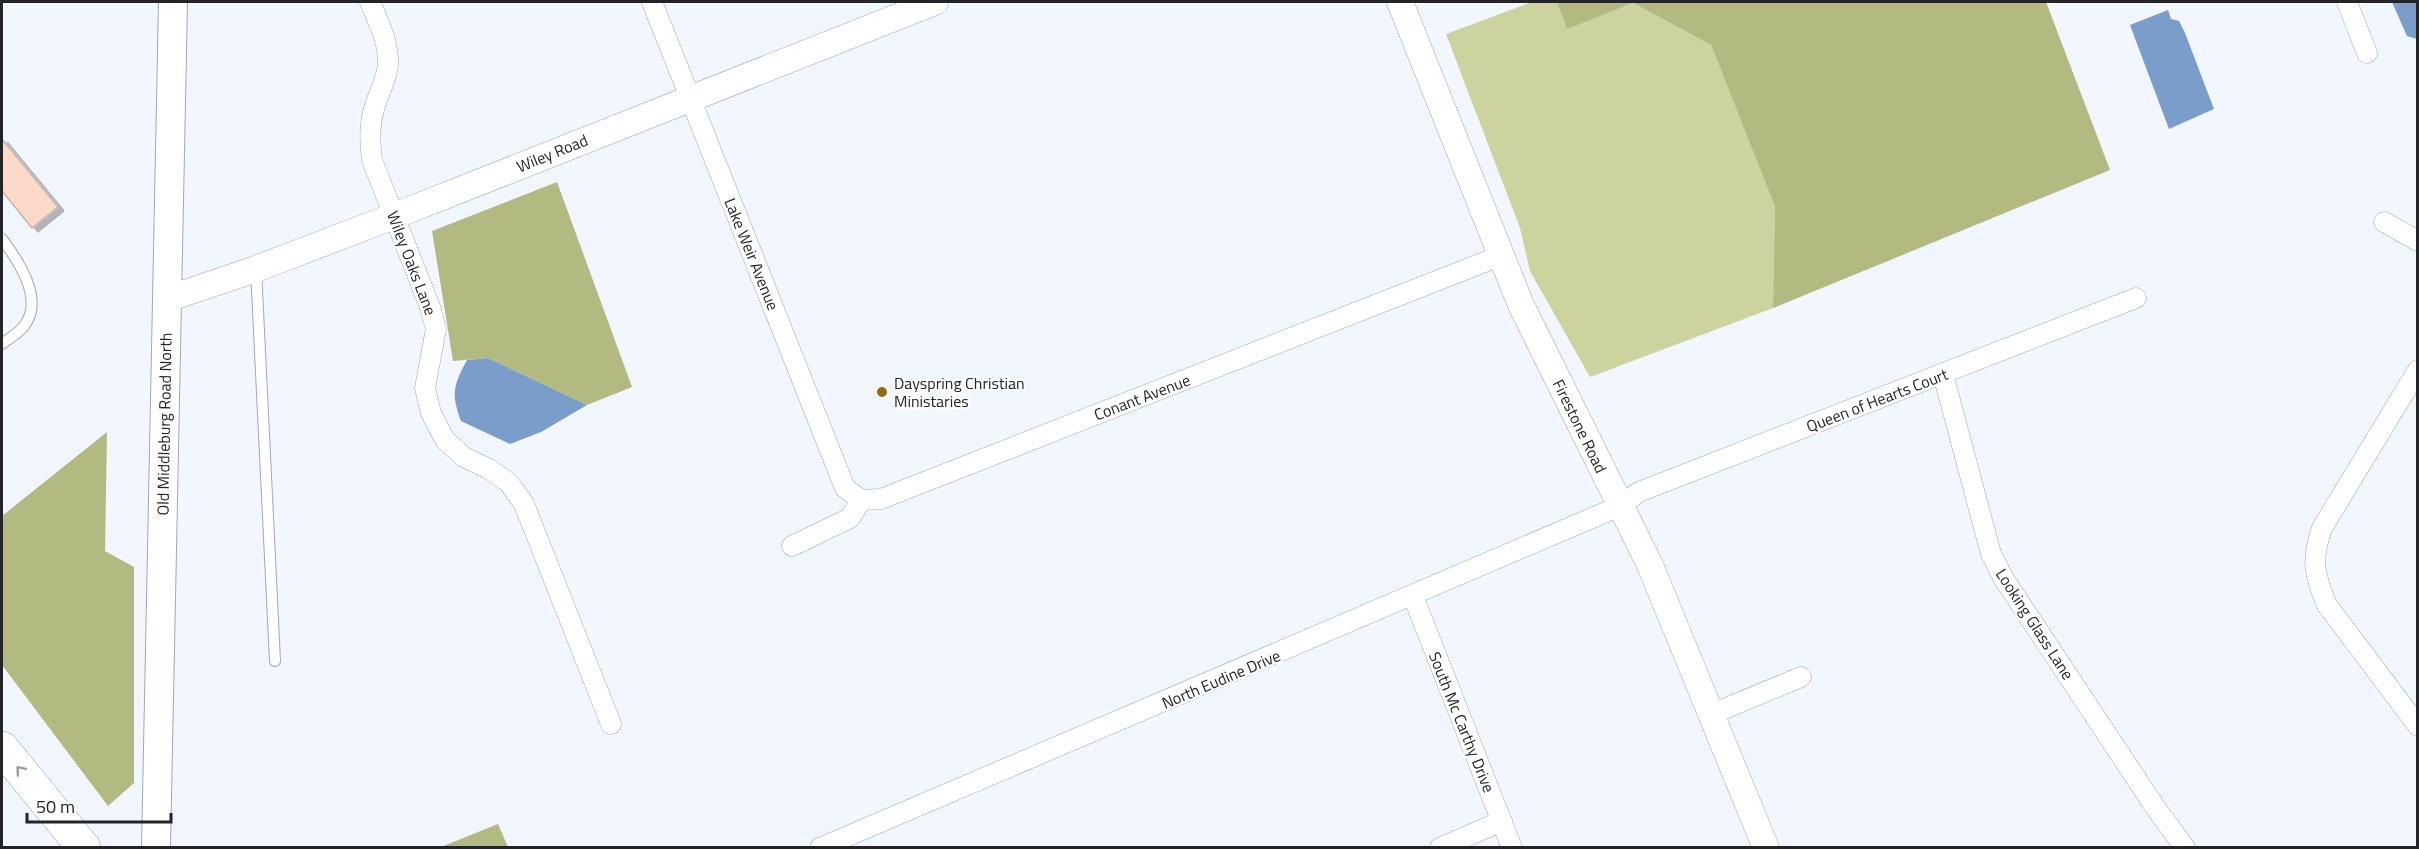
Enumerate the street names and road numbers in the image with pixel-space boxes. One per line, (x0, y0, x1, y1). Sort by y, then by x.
street label: Wiley Road (513, 128, 591, 178)
street label: Lake Weir Avenue (719, 194, 785, 314)
street label: Wiley Oaks Lane (381, 207, 443, 319)
street label: Old Middleburg Road North (150, 332, 178, 516)
street label: Queen of Hearts Court (1803, 362, 1952, 438)
street label: Conant Avenue (1090, 368, 1194, 426)
street label: Firestone Road (1547, 375, 1613, 477)
street label: Looking Glass Lane (1990, 564, 2080, 684)
street label: North Eudine Drive (1158, 643, 1284, 715)
street label: South Mc Carthy Drive (1423, 648, 1501, 796)

